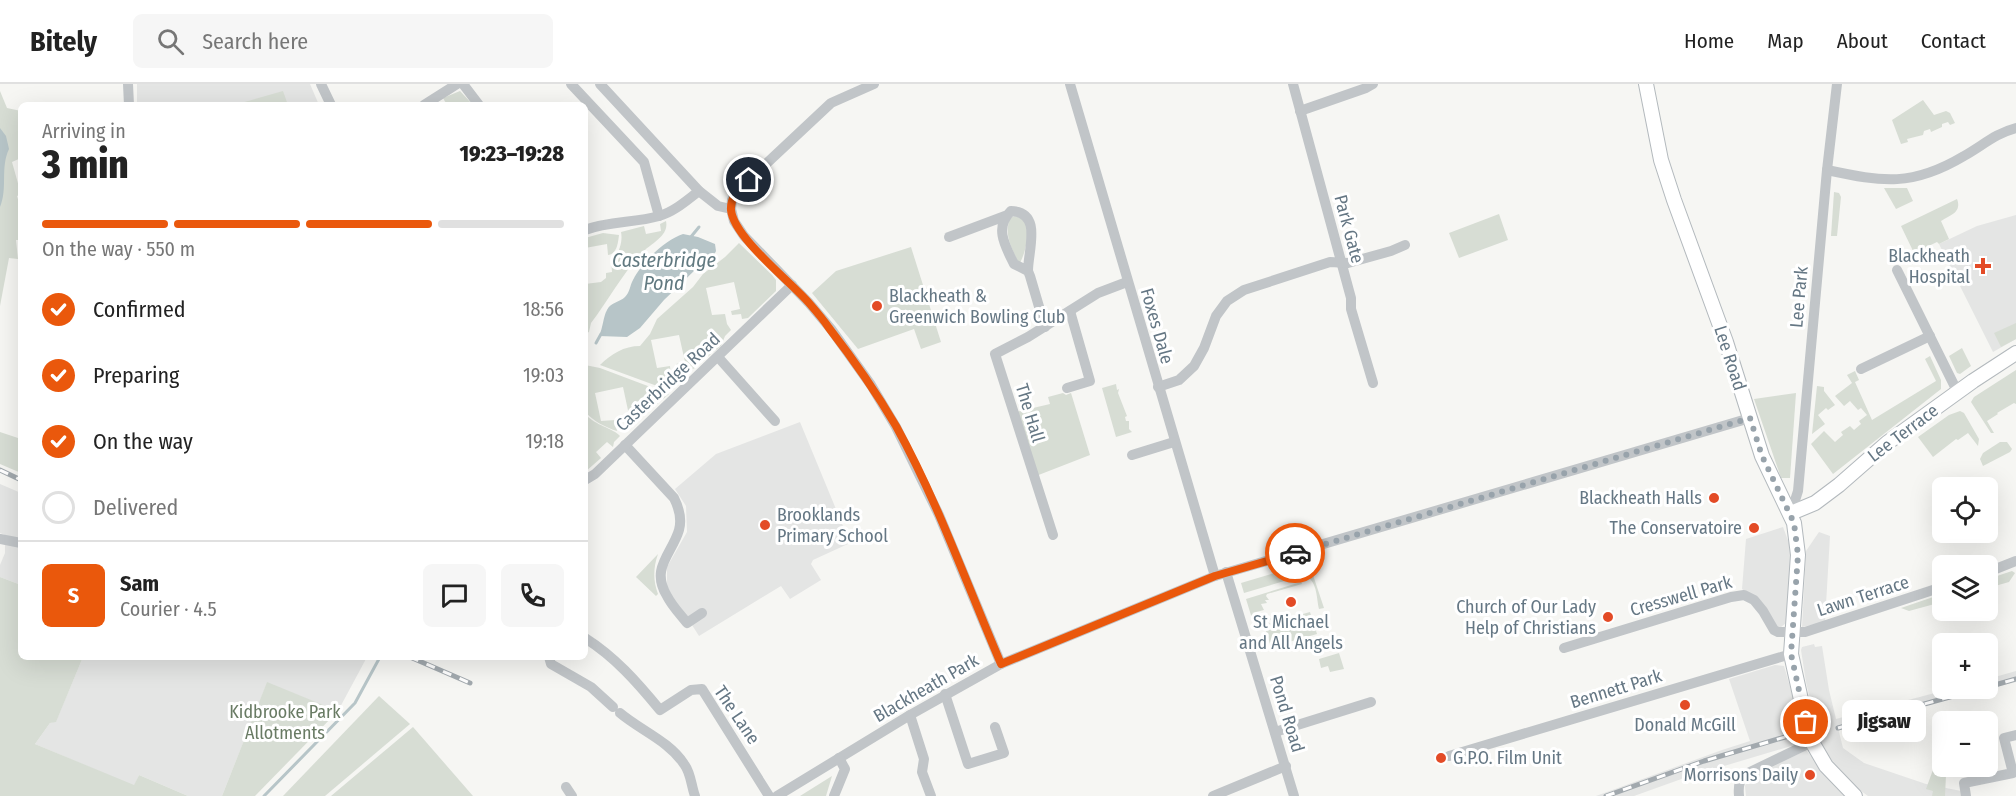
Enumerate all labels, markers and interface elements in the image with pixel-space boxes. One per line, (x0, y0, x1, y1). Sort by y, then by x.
search box (133, 14, 553, 68)
text: Bitely (30, 25, 97, 58)
icon: search (154, 25, 187, 58)
text: Search here (202, 28, 308, 55)
text: Home (1684, 28, 1734, 54)
text: Map (1767, 28, 1804, 54)
text: About (1837, 28, 1888, 54)
text: Contact (1921, 28, 1986, 54)
text: Arriving in (42, 119, 126, 143)
text: 19:23–19:28 (460, 140, 564, 167)
text: 3 min (42, 142, 129, 188)
pin (723, 154, 774, 205)
icon: home (732, 163, 765, 196)
street label: Park Gate (1329, 192, 1369, 266)
text: On the way · 550 m (42, 237, 195, 261)
place label: Blackheath Hospital (1888, 245, 1970, 288)
water label: Casterbridge Pond (612, 248, 717, 295)
marker: Blackheath Hospital (1974, 257, 1992, 275)
street label: Lee Park (1785, 265, 1813, 329)
place label: Blackheath & Greenwich Bowling Club (889, 285, 1065, 328)
street label: Foxes Dale (1136, 286, 1178, 366)
icon: check (42, 293, 75, 326)
text: Confirmed (93, 296, 186, 323)
text: 18:56 (523, 297, 564, 321)
marker: Blackheath & Greenwich Bowling Club (870, 299, 884, 313)
street label: Lee Road (1709, 323, 1751, 393)
street label: Casterbridge Road (611, 328, 725, 436)
icon: check (42, 359, 75, 392)
text: Preparing (93, 362, 179, 389)
text: 19:03 (523, 363, 564, 387)
street label: The Hall (1011, 381, 1049, 445)
street label: Lee Terrace (1863, 399, 1943, 467)
icon: check (42, 425, 75, 458)
text: On the way (93, 428, 193, 455)
text: 19:18 (525, 429, 564, 453)
map controls (1932, 477, 1998, 777)
button: locate (1932, 477, 1998, 543)
place label: Blackheath Halls (1579, 487, 1702, 509)
marker: Blackheath Halls (1707, 491, 1721, 505)
text: Delivered (93, 494, 178, 521)
place label: Brooklands Primary School (777, 504, 888, 547)
place label: The Conservatoire (1610, 517, 1742, 539)
marker: Brooklands Primary School (758, 518, 772, 532)
marker: The Conservatoire (1747, 521, 1761, 535)
courier (1265, 523, 1325, 583)
icon: car (1279, 537, 1312, 570)
button: layers (1932, 555, 1998, 621)
button: chat (423, 564, 486, 627)
button: phone (501, 564, 564, 627)
text: Sam (120, 570, 159, 597)
street label: Cresswell Park (1628, 571, 1735, 621)
street label: Lawn Terrace (1814, 571, 1912, 621)
text: S (68, 582, 79, 609)
marker: St Michael and All Angels (1284, 595, 1298, 609)
place label: Church of Our Lady Help of Christians (1456, 596, 1596, 639)
text: Courier · 4.5 (120, 597, 217, 621)
marker: Church of Our Lady Help of Christians (1601, 610, 1615, 624)
place label: St Michael and All Angels (1239, 611, 1343, 654)
button: + (1932, 633, 1998, 699)
street label: Blackheath Park (869, 649, 983, 727)
street label: Bennett Park (1568, 664, 1665, 713)
street label: Pond Road (1265, 673, 1309, 755)
street label: The Lane (709, 681, 765, 749)
pin (1780, 696, 1831, 747)
marker: Donald McGill (1678, 698, 1692, 712)
park label: Kidbrooke Park Allotments (229, 701, 341, 744)
callout: Jigsaw (1842, 701, 1926, 743)
icon: bag (1789, 705, 1822, 738)
text: Jigsaw (1857, 709, 1911, 733)
button: − (1932, 711, 1998, 777)
place label: Donald McGill (1634, 714, 1736, 736)
place label: G.P.O. Film Unit (1453, 747, 1562, 769)
marker: G.P.O. Film Unit (1434, 751, 1448, 765)
place label: Morrisons Daily (1684, 764, 1798, 786)
marker: Morrisons Daily (1803, 768, 1817, 782)

